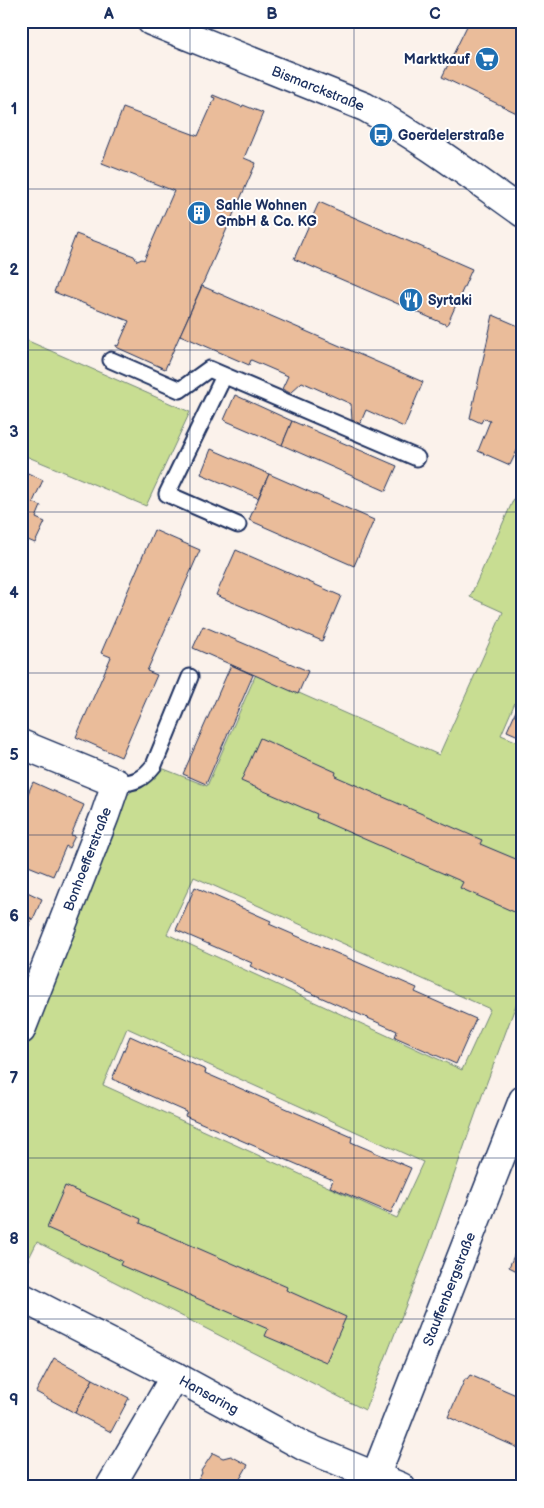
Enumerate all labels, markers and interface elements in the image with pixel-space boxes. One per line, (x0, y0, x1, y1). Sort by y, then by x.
text: A (103, 5, 114, 24)
text: B (266, 5, 278, 24)
text: C (429, 5, 441, 24)
supermarket icon: Marktkauf (474, 46, 500, 72)
place label: Marktkauf (404, 51, 471, 68)
street label: Bismarckstraße (269, 62, 367, 115)
text: 1 (11, 100, 17, 119)
bus stop icon: Goerdelerstraße (368, 122, 394, 148)
place label: Goerdelerstraße (398, 127, 504, 144)
place label: Sahle Wohnen GmbH & Co. KG (216, 197, 317, 230)
building icon: Sahle Wohnen GmbH & Co. KG (186, 200, 212, 226)
text: 2 (9, 261, 19, 280)
restaurant icon: Syrtaki (398, 287, 424, 313)
place label: Syrtaki (428, 292, 472, 309)
text: 3 (9, 423, 19, 442)
text: 4 (9, 584, 19, 603)
text: 5 (9, 746, 19, 765)
street label: Bonhoefferstraße (60, 805, 115, 914)
text: 6 (9, 907, 19, 926)
text: 7 (10, 1069, 19, 1088)
text: 8 (9, 1230, 19, 1249)
street label: Stauffenbergstraße (419, 1230, 479, 1348)
street label: Hansaring (176, 1372, 242, 1418)
text: 9 (9, 1391, 19, 1410)

